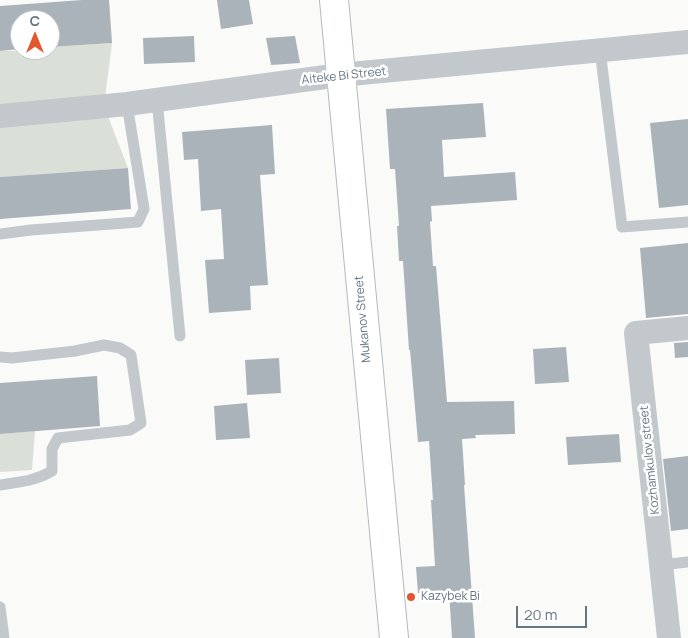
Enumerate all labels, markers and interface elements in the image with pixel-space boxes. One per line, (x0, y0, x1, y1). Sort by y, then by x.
north arrow (10, 10, 60, 60)
text: С (30, 11, 40, 30)
street label: Aiteke Bi Street (301, 64, 387, 88)
street label: Mukanov Street (352, 275, 374, 363)
street label: Kozhamkulov street (637, 405, 663, 515)
place label: Kazybek Bi (421, 590, 480, 604)
marker: Kazybek Bi (405, 591, 417, 603)
scale bar (518, 596, 589, 628)
text: 20 m (524, 604, 557, 625)

